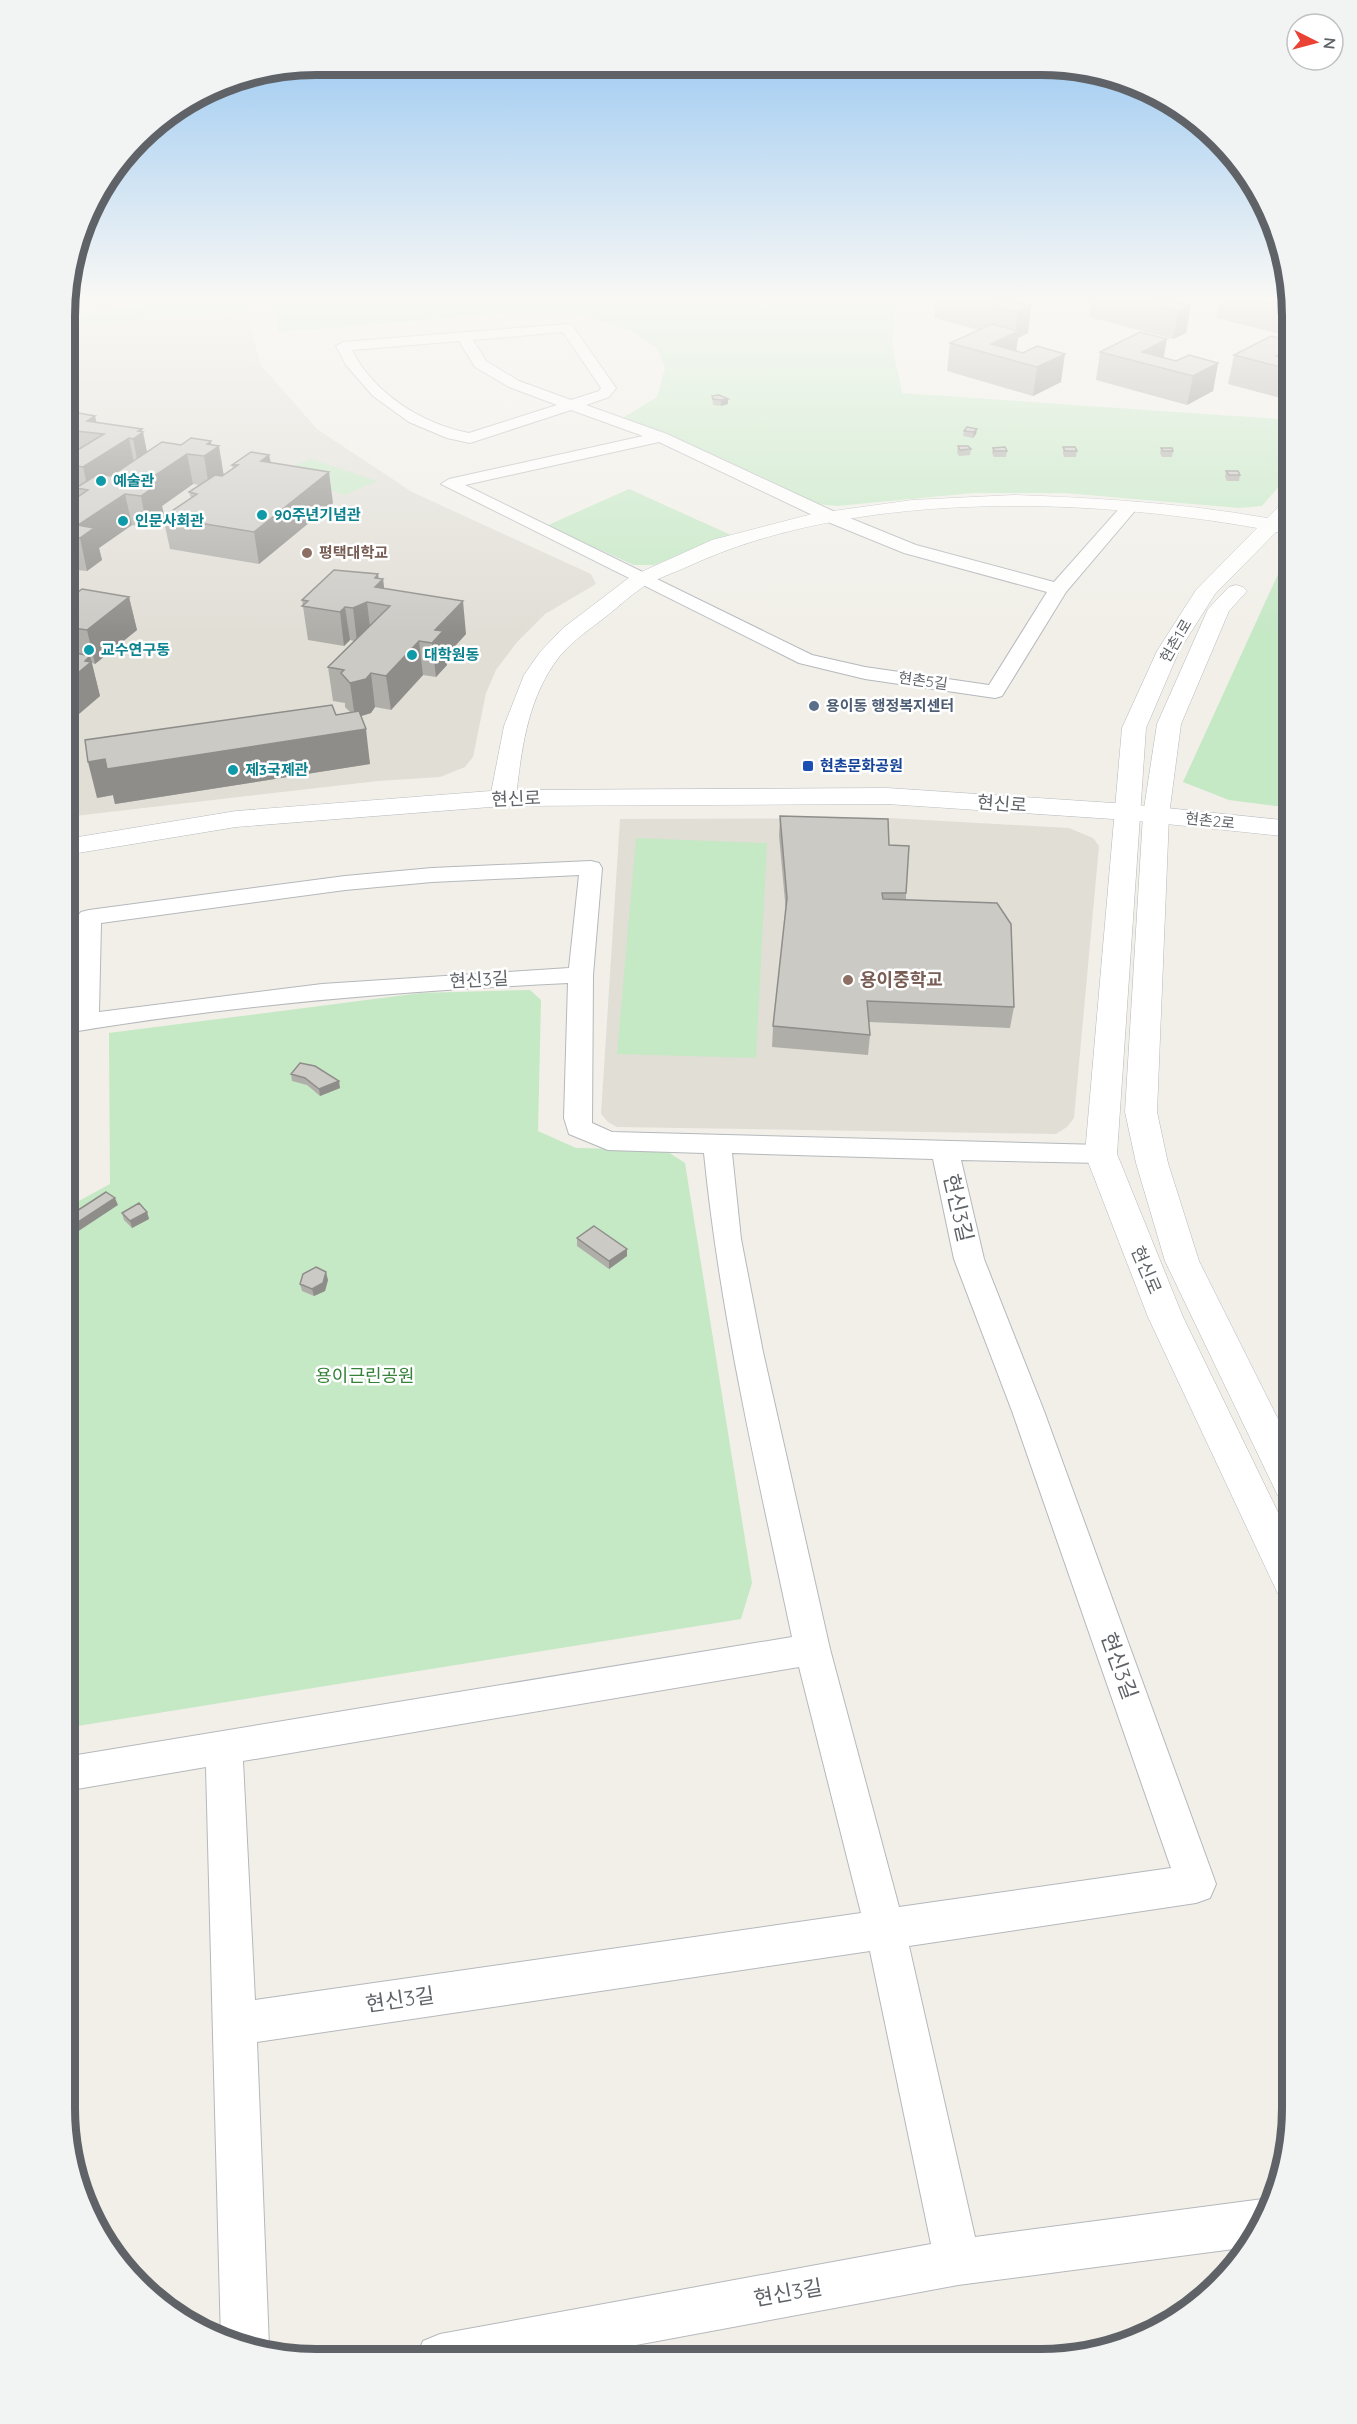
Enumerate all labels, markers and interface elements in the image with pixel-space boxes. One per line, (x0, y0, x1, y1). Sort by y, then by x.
north arrow (1285, 12, 1345, 72)
text: N (1319, 37, 1340, 50)
place label: 예술관 (113, 471, 155, 490)
marker: 예술관 (94, 474, 108, 488)
place label: 90주년기념관 (274, 505, 361, 524)
marker: 90주년기념관 (255, 508, 269, 522)
place label: 인문사회관 (135, 511, 204, 530)
marker: 인문사회관 (116, 514, 130, 528)
place label: 평택대학교 (319, 543, 388, 562)
marker: 평택대학교 (300, 546, 314, 560)
street label: 현촌1로 (1156, 616, 1196, 666)
place label: 교수연구동 (101, 640, 170, 659)
marker: 교수연구동 (82, 643, 96, 657)
place label: 대학원동 (424, 645, 479, 664)
marker: 대학원동 (405, 648, 419, 662)
street label: 현촌5길 (897, 668, 949, 693)
place label: 용이동 행정복지센터 (826, 696, 954, 715)
marker: 용이동 행정복지센터 (807, 699, 821, 713)
place label: 현촌문화공원 (820, 756, 903, 775)
marker: 현촌문화공원 (801, 759, 815, 773)
place label: 제3국제관 (245, 760, 308, 779)
marker: 제3국제관 (226, 763, 240, 777)
street label: 현신로 (491, 786, 541, 811)
street label: 현신로 (976, 790, 1028, 817)
street label: 현촌2로 (1184, 808, 1236, 833)
street label: 현신3길 (449, 966, 509, 993)
place label: 용이중학교 (860, 968, 943, 991)
marker: 용이중학교 (841, 973, 855, 987)
street label: 현신3길 (939, 1171, 979, 1244)
street label: 현신로 (1126, 1242, 1167, 1297)
park label: 용이근린공원 (315, 1364, 415, 1387)
street label: 현신3길 (1096, 1629, 1144, 1703)
street label: 현신3길 (364, 1981, 436, 2017)
street label: 현신3길 (752, 2273, 824, 2311)

